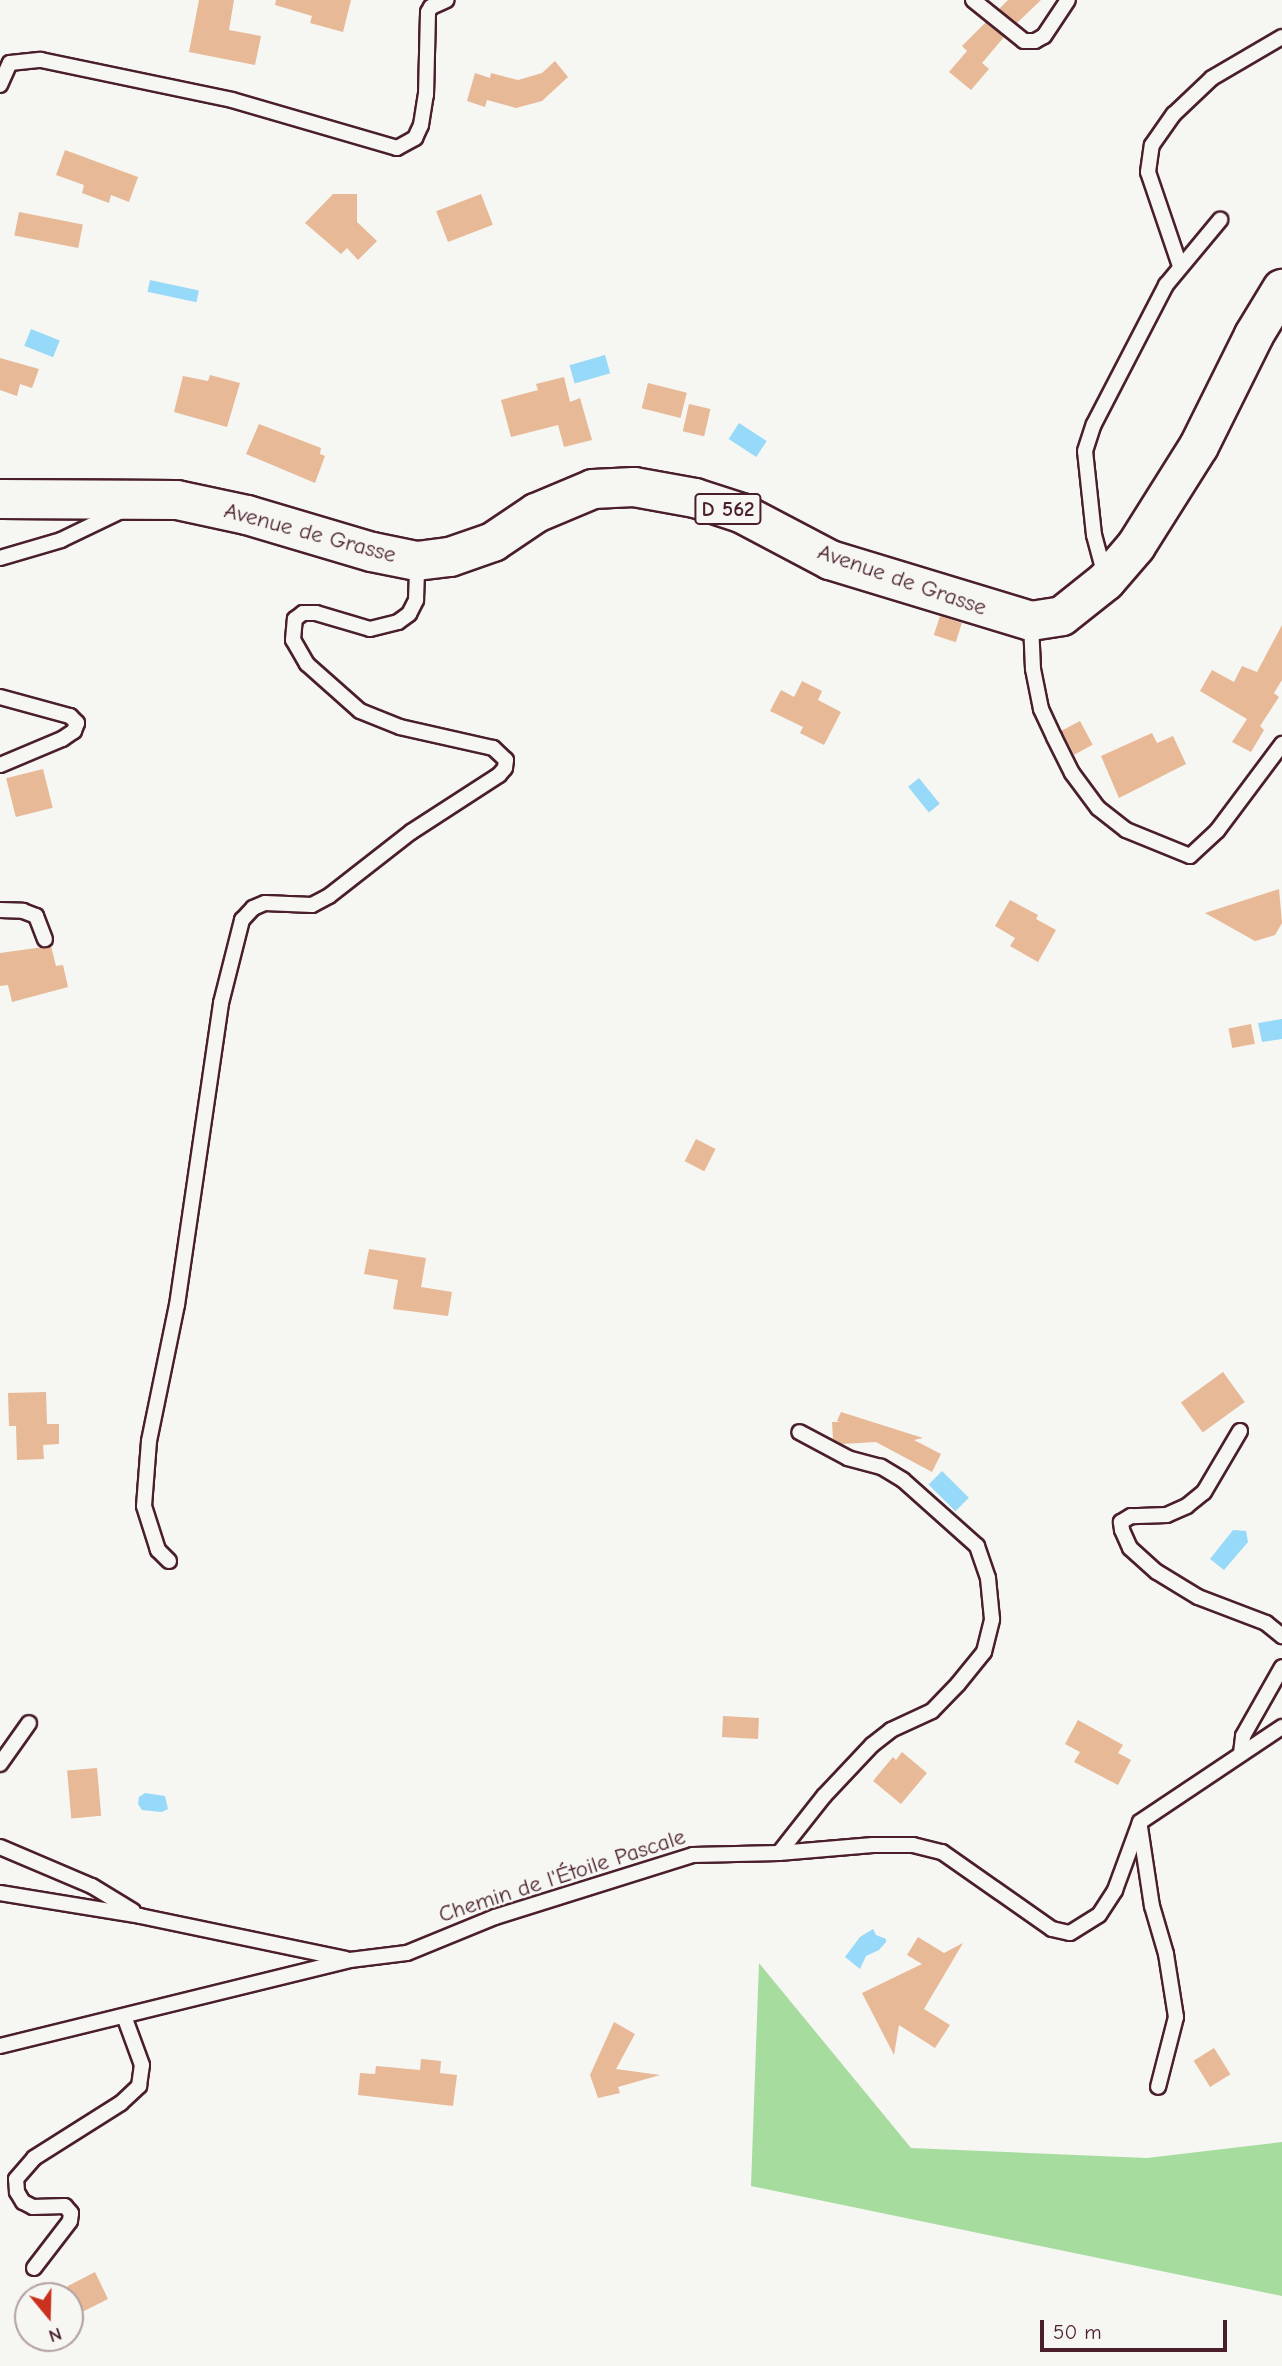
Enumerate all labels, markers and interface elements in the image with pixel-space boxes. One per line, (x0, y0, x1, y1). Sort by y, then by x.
road number: D 562 (693, 491, 763, 526)
street label: Avenue de Grasse (221, 497, 399, 569)
street label: Avenue de Grasse (814, 538, 990, 622)
street label: Chemin de l'Étoile Pascale (435, 1823, 689, 1929)
north arrow (14, 2282, 84, 2352)
scale bar (1044, 2306, 1231, 2350)
text: 50 m (1053, 2320, 1102, 2344)
text: N (46, 2323, 65, 2347)

